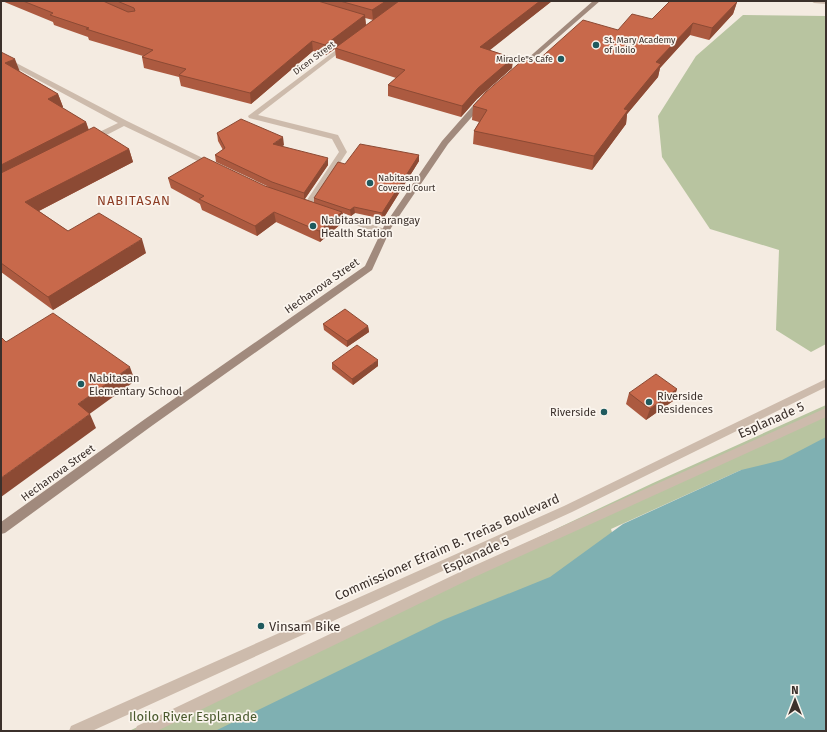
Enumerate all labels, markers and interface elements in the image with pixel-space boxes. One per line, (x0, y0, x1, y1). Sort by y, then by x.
place label: St. Mary Academy of Iloilo (604, 35, 676, 55)
street label: Dicen Street (291, 39, 337, 77)
marker: St. Mary Academy of Iloilo (591, 40, 601, 50)
place label: Miracle"s Cafe (496, 54, 553, 64)
marker: Miracle"s Cafe (556, 54, 566, 64)
place label: Nabitasan Covered Court (378, 173, 436, 193)
marker: Nabitasan Covered Court (365, 178, 375, 188)
district label: NABITASAN (97, 193, 171, 208)
place label: Nabitasan Barangay Health Station (321, 214, 421, 240)
marker: Nabitasan Barangay Health Station (308, 221, 318, 231)
street label: Hechanova Street (282, 255, 362, 317)
place label: Nabitasan Elementary School (89, 372, 182, 398)
marker: Nabitasan Elementary School (76, 379, 86, 389)
place label: Riverside Residences (657, 390, 713, 416)
marker: Riverside Residences (644, 397, 654, 407)
street label: Esplanade 5 (736, 399, 806, 441)
place label: Riverside (550, 406, 596, 419)
marker: Riverside (599, 407, 609, 417)
street label: Hechanova Street (19, 442, 97, 504)
street label: Commissioner Efraim B. Treñas Boulevard (332, 491, 562, 603)
street label: Esplanade 5 (441, 533, 511, 577)
place label: Vinsam Bike (269, 619, 340, 634)
marker: Vinsam Bike (256, 621, 266, 631)
north arrow (775, 680, 815, 720)
text: N (791, 684, 799, 697)
park label: Iloilo River Esplanade (129, 709, 257, 724)

